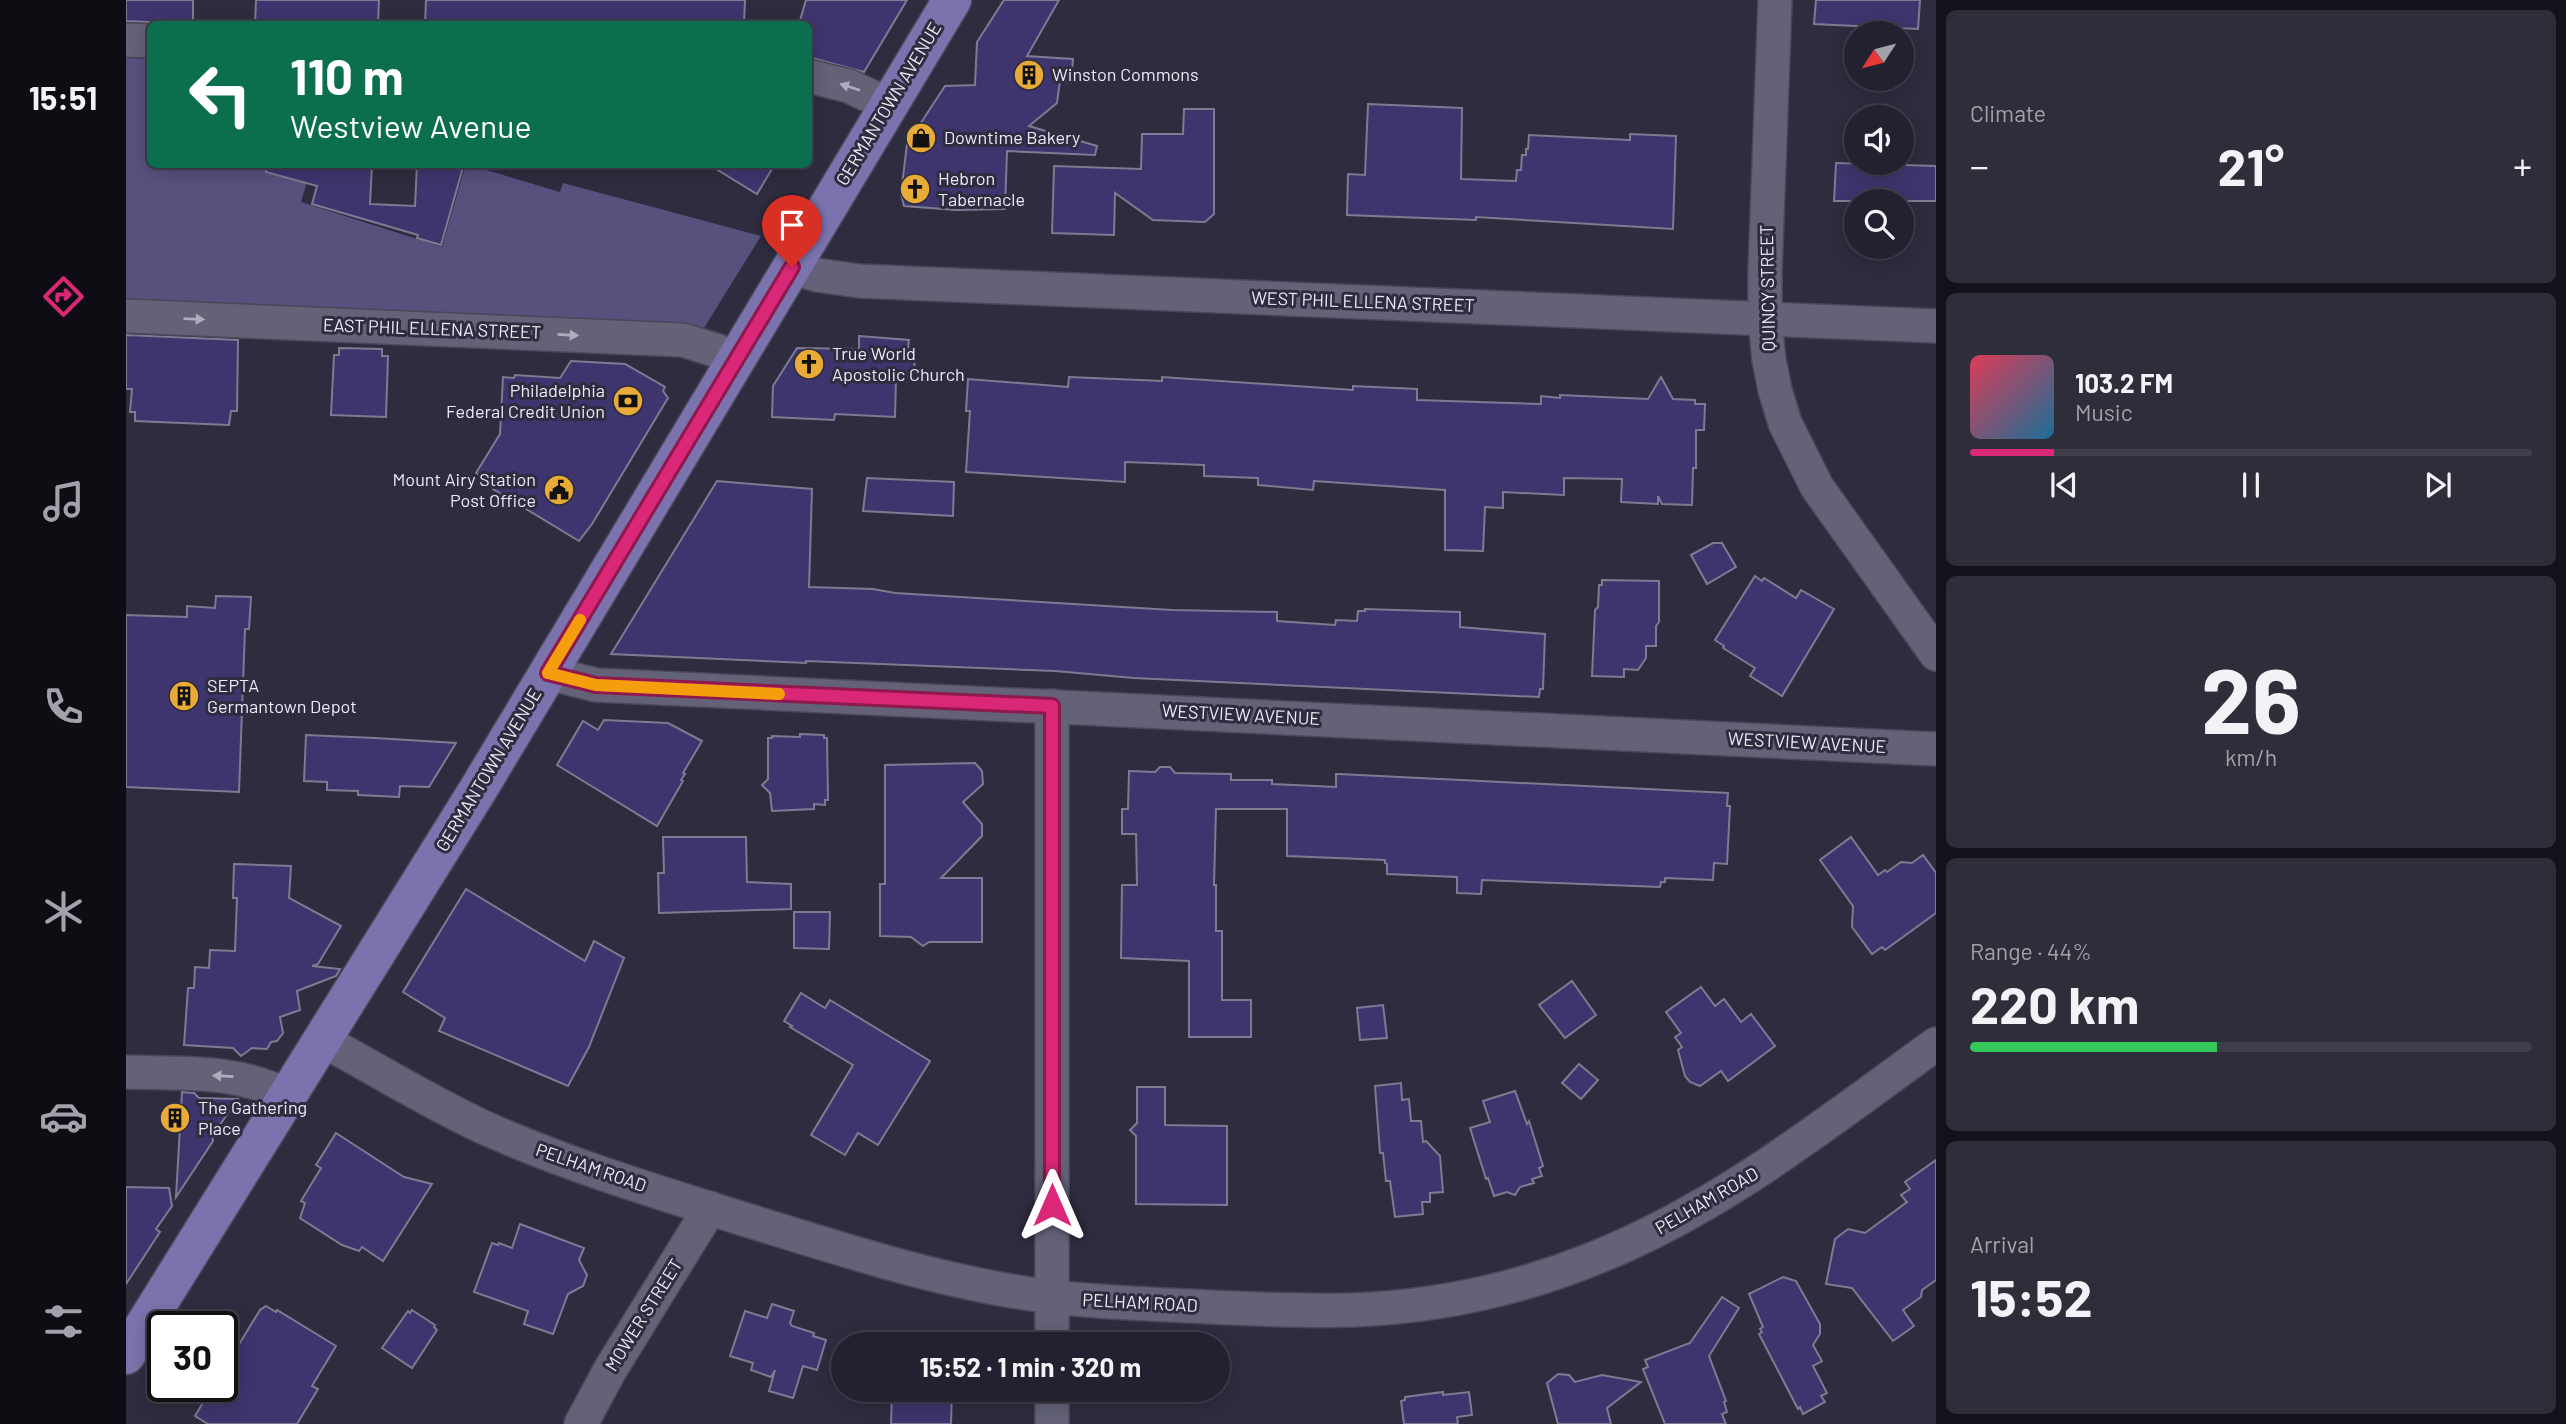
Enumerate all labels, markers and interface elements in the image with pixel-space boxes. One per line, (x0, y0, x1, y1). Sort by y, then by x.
street label: GERMANTOWN AVENUE (831, 18, 946, 189)
north arrow (1844, 21, 1914, 91)
map controls (1844, 21, 1914, 259)
text: 110 m (290, 46, 404, 105)
icon: left (175, 49, 266, 140)
building icon: Winston Commons (1012, 58, 1046, 92)
place label: Winston Commons (1052, 63, 1199, 85)
text: 15:51 (29, 78, 97, 116)
one-way arrow (839, 81, 860, 92)
text: Climate (1970, 99, 2046, 127)
button: sound (1844, 105, 1914, 175)
text: Westview Avenue (290, 106, 531, 144)
shop icon: Downtime Bakery (904, 121, 938, 155)
place label: Downtime Bakery (944, 126, 1080, 148)
text: 21° (2218, 134, 2284, 196)
text: − (1970, 142, 1989, 188)
text: + (2513, 142, 2532, 188)
place label: Hebron Tabernacle (938, 167, 1025, 210)
church icon: Hebron Tabernacle (898, 172, 932, 206)
button: search (1844, 189, 1914, 259)
pin (762, 195, 822, 267)
icon: arrive (773, 206, 811, 244)
street label: QUINCY STREET (1755, 224, 1779, 352)
icon: directions (39, 272, 88, 321)
street label: WEST PHIL ELLENA STREET (1251, 286, 1475, 316)
street label: EAST PHIL ELLENA STREET (323, 313, 542, 343)
one-way arrow (183, 314, 205, 325)
one-way arrow (558, 330, 580, 341)
place label: True World Apostolic Church (832, 342, 965, 385)
church icon: True World Apostolic Church (792, 347, 826, 381)
text: 103.2 FM (2075, 367, 2173, 398)
place label: Philadelphia Federal Credit Union (446, 379, 605, 422)
bank icon: Philadelphia Federal Credit Union (611, 384, 645, 418)
text: Music (2075, 398, 2133, 426)
icon: previous (2045, 466, 2083, 504)
icon: pause (2232, 466, 2270, 504)
icon: next (2419, 466, 2457, 504)
place label: Mount Airy Station Post Office (393, 468, 536, 511)
public building icon: Mount Airy Station Post Office (542, 473, 576, 507)
icon: music (39, 477, 88, 526)
text: 26 (2201, 643, 2301, 752)
place label: SEPTA Germantown Depot (207, 674, 357, 717)
building icon: SEPTA Germantown Depot (167, 679, 201, 713)
icon: phone (39, 682, 88, 731)
street label: GERMANTOWN AVENUE (431, 684, 546, 855)
street label: WESTVIEW AVENUE (1161, 699, 1321, 729)
street label: WESTVIEW AVENUE (1727, 727, 1887, 757)
text: km/h (2225, 743, 2277, 771)
icon: climate (39, 887, 88, 936)
text: Range · 44% (1970, 937, 2092, 965)
text: 220 km (1970, 972, 2139, 1034)
one-way arrow (211, 1070, 233, 1081)
icon: car (39, 1092, 88, 1141)
place label: The Gathering Place (198, 1096, 307, 1139)
building icon: The Gathering Place (158, 1101, 192, 1135)
street label: PELHAM ROAD (533, 1138, 649, 1196)
street label: PELHAM ROAD (1651, 1162, 1762, 1238)
position arrow (1015, 1168, 1089, 1242)
text: Arrival (1970, 1230, 2034, 1258)
street label: MOWER STREET (600, 1254, 687, 1375)
text: 15:52 (1970, 1265, 2093, 1327)
street label: PELHAM ROAD (1082, 1288, 1198, 1316)
icon: filters (39, 1297, 88, 1346)
speed limit sign: 30 (147, 1311, 238, 1402)
text: 15:52 · 1 min · 320 m (920, 1351, 1141, 1382)

